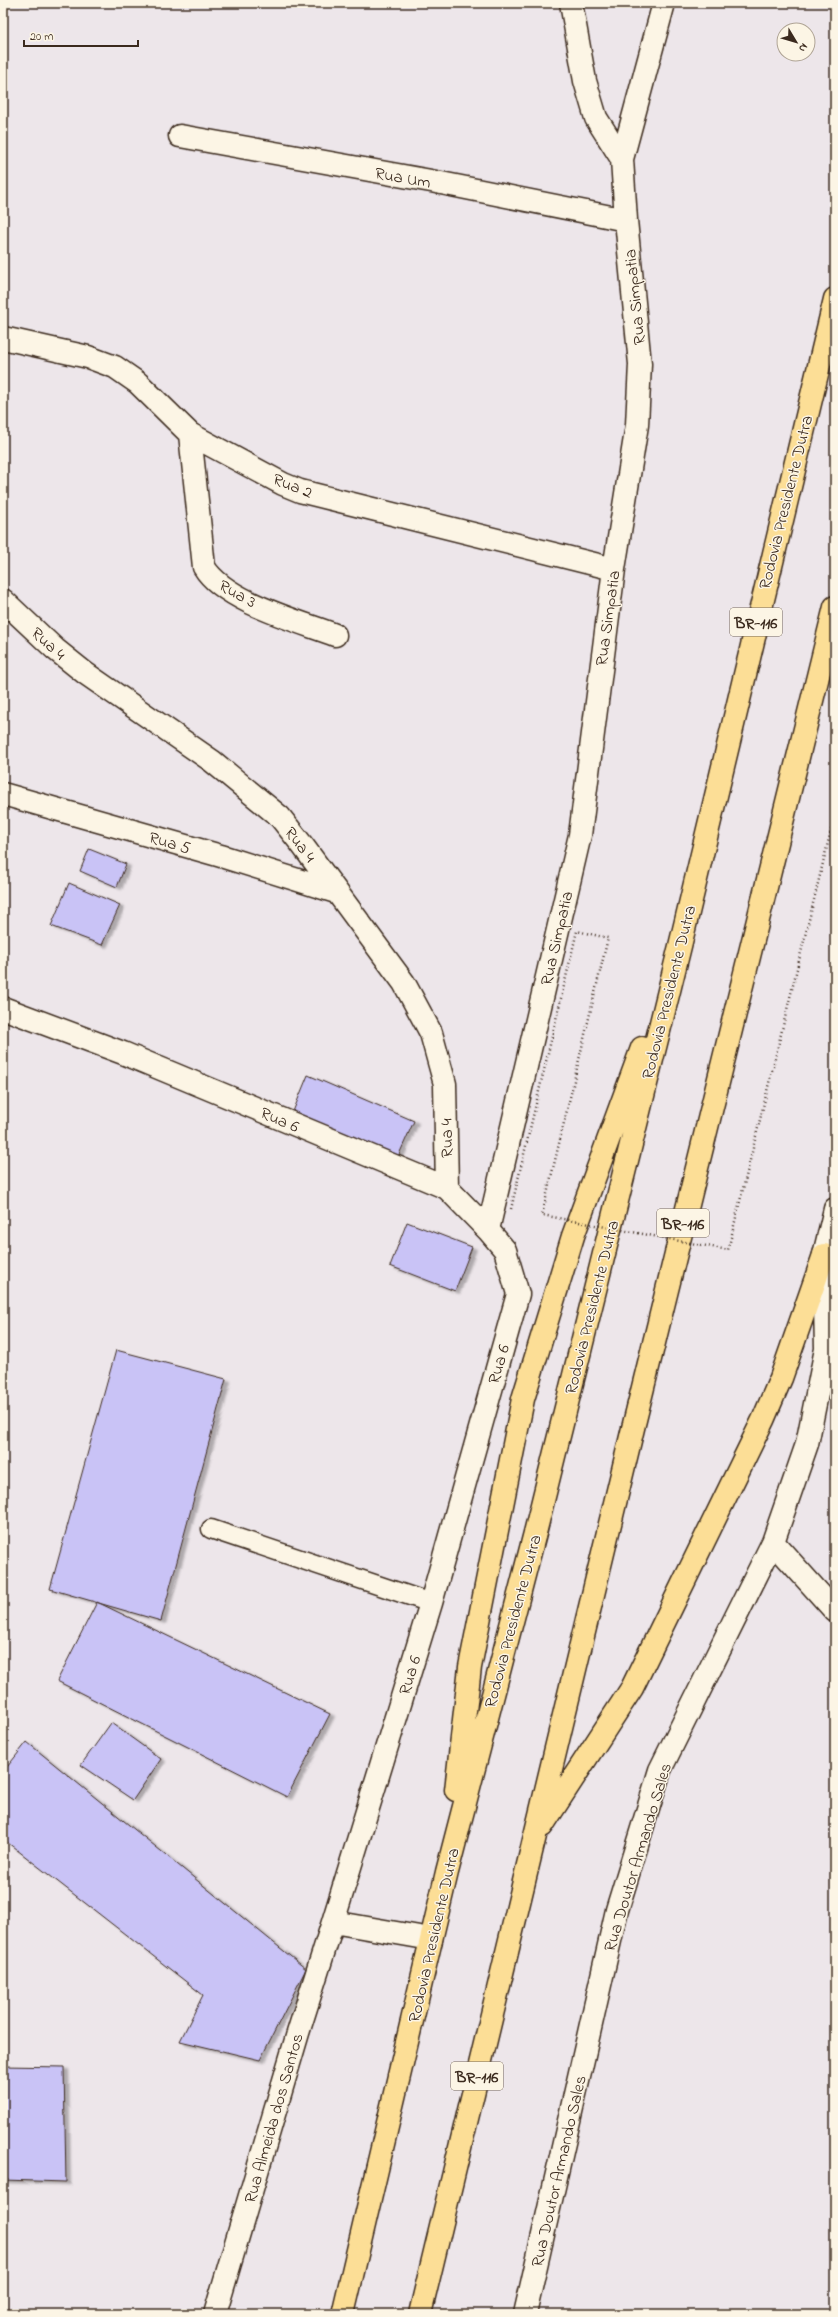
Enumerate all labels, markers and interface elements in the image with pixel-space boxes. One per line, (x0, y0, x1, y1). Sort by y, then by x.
scale bar (24, 22, 138, 48)
north arrow (776, 22, 816, 62)
text: 20 m (30, 28, 53, 46)
text: N (794, 40, 812, 55)
street label: Rua Um (373, 161, 433, 196)
street label: Rua Simpatia (618, 248, 653, 346)
street label: Rodovia Presidente Dutra (753, 413, 820, 592)
street label: Rua 2 (269, 467, 316, 505)
street label: Rua Simpatia (589, 569, 628, 668)
street label: Rua 3 (214, 574, 261, 615)
road number: BR-116 (730, 608, 782, 636)
street label: Rua 4 (25, 622, 71, 667)
street label: Rua 4 (278, 822, 322, 868)
street label: Rua 5 (146, 826, 194, 861)
street label: Rua Simpatia (534, 889, 580, 988)
street label: Rodovia Presidente Dutra (636, 903, 703, 1082)
street label: Rua 6 (256, 1101, 303, 1140)
street label: Rua 4 (435, 1118, 460, 1158)
road number: BR-116 (657, 1209, 709, 1237)
street label: Rodovia Presidente Dutra (559, 1218, 626, 1397)
street label: Rua 6 (482, 1341, 517, 1387)
street label: Rodovia Presidente Dutra (478, 1532, 549, 1711)
street label: Rua 6 (393, 1652, 428, 1698)
street label: Rua Doutor Armando Sales (598, 1760, 679, 1955)
street label: Rodovia Presidente Dutra (402, 1846, 467, 2025)
street label: Rua Almeida dos Santos (238, 2031, 311, 2206)
road number: BR-116 (451, 2062, 503, 2090)
street label: Rua Doutor Armando Sales (525, 2073, 594, 2270)

